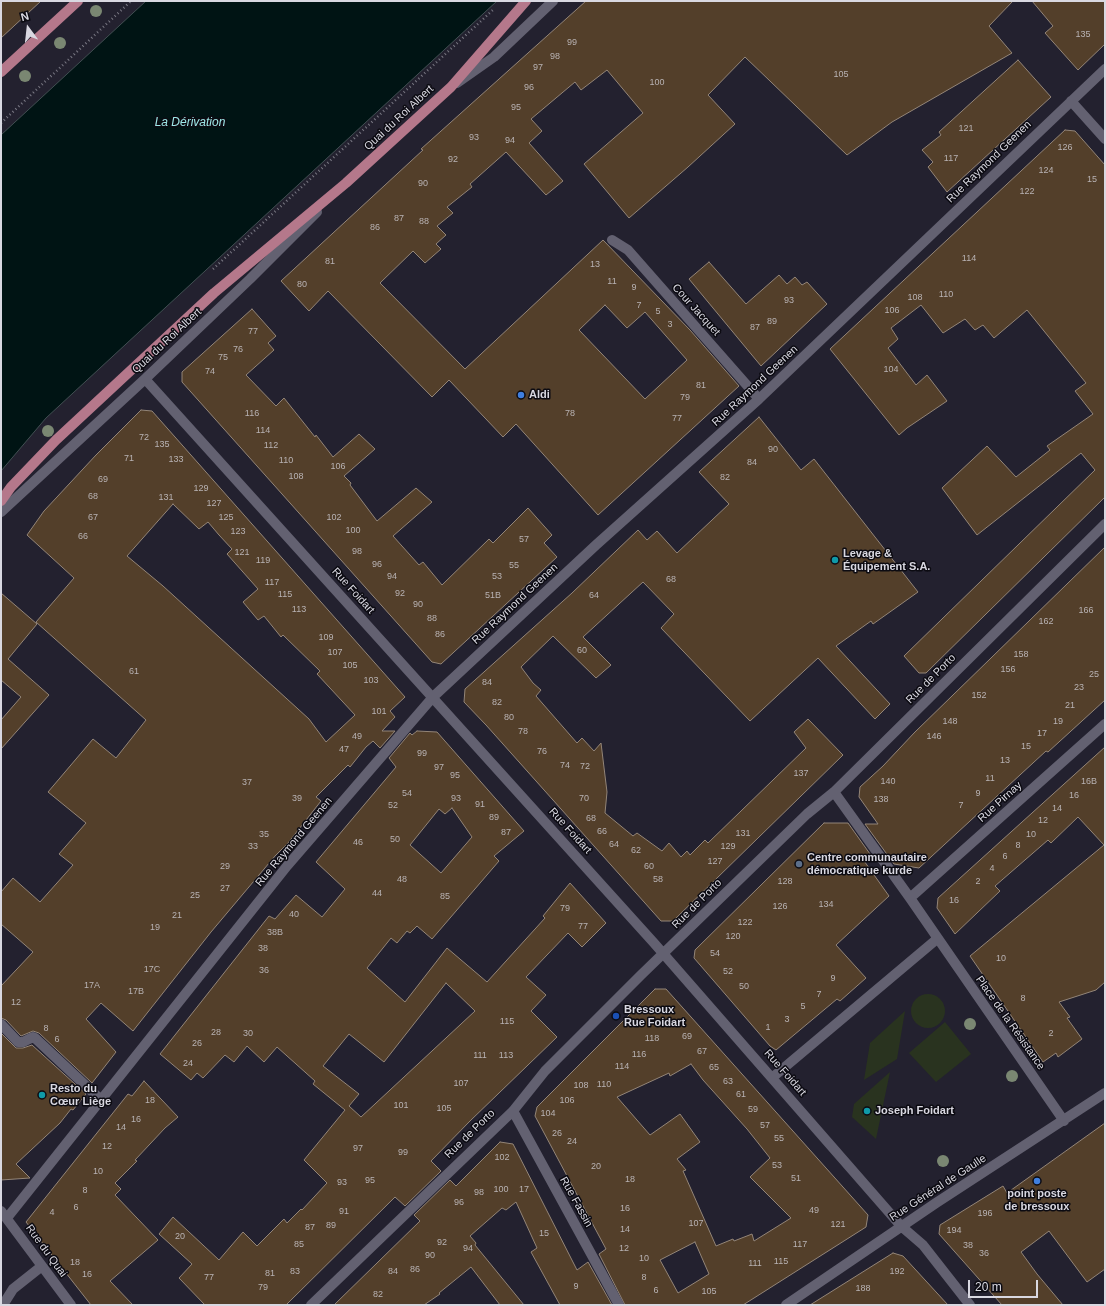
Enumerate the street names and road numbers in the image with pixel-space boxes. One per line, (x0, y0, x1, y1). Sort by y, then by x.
street label: Quai du Roi Albert (362, 83, 436, 153)
street label: Rue Raymond Geenen (944, 118, 1034, 206)
street label: Cour Jacquet (669, 281, 723, 339)
street label: Quai du Roi Albert (130, 306, 204, 376)
street label: Rue Raymond Geenen (709, 343, 801, 429)
street label: Rue Raymond Geenen (469, 561, 561, 647)
street label: Rue Foidart (329, 565, 377, 617)
street label: Rue de Porto (903, 651, 959, 707)
street label: Rue Pirnay (975, 779, 1025, 825)
street label: Rue Raymond Geenen (253, 795, 335, 889)
street label: Rue Foidart (546, 805, 594, 857)
street label: Rue de Porto (669, 876, 725, 932)
street label: Place de la Résistance (973, 973, 1047, 1073)
street label: Rue Foidart (761, 1047, 809, 1099)
street label: Rue de Porto (442, 1107, 498, 1161)
street label: Rue Général de Gaulle (887, 1152, 989, 1224)
street label: Rue Fassin (557, 1174, 595, 1230)
street label: Rue du Quai (23, 1222, 69, 1280)

